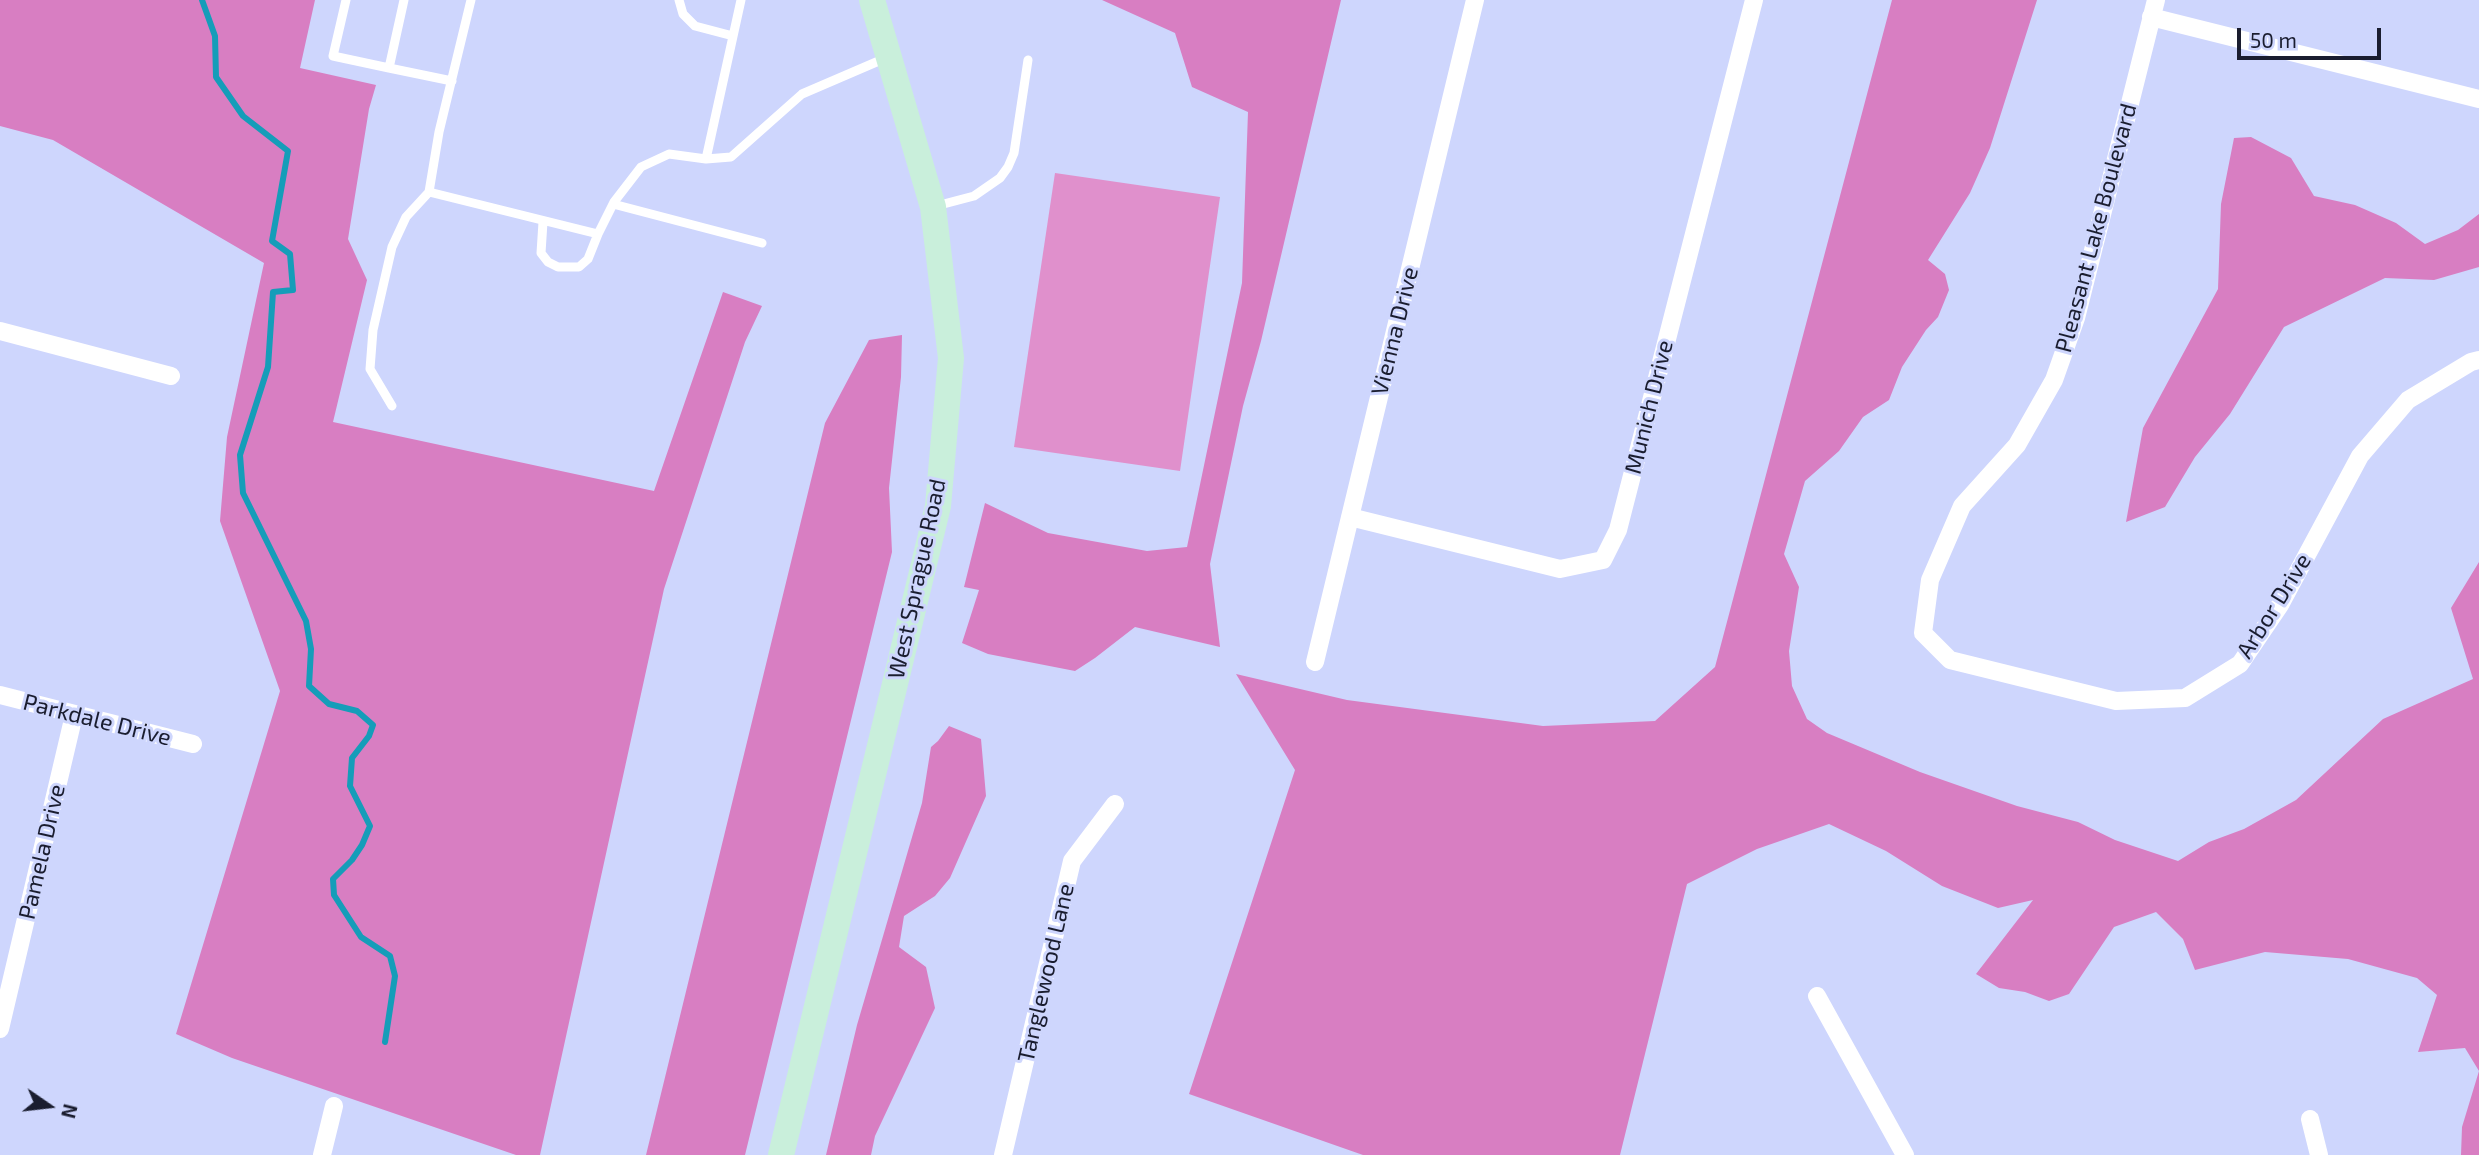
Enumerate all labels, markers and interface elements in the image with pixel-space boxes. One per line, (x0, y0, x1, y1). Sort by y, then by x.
scale bar (2241, 14, 2384, 58)
text: 50 m (2250, 27, 2297, 52)
street label: Pleasant Lake Boulevard (2049, 100, 2143, 356)
street label: Vienna Drive (1366, 264, 1424, 398)
street label: Munich Drive (1619, 337, 1679, 477)
street label: West Sprague Road (882, 476, 952, 682)
street label: Arbor Drive (2231, 548, 2317, 664)
street label: Parkdale Drive (20, 688, 174, 752)
street label: Pamela Drive (13, 782, 71, 922)
street label: Tanglewood Lane (1012, 881, 1080, 1065)
north arrow (14, 1071, 84, 1141)
text: N (57, 1102, 83, 1121)

